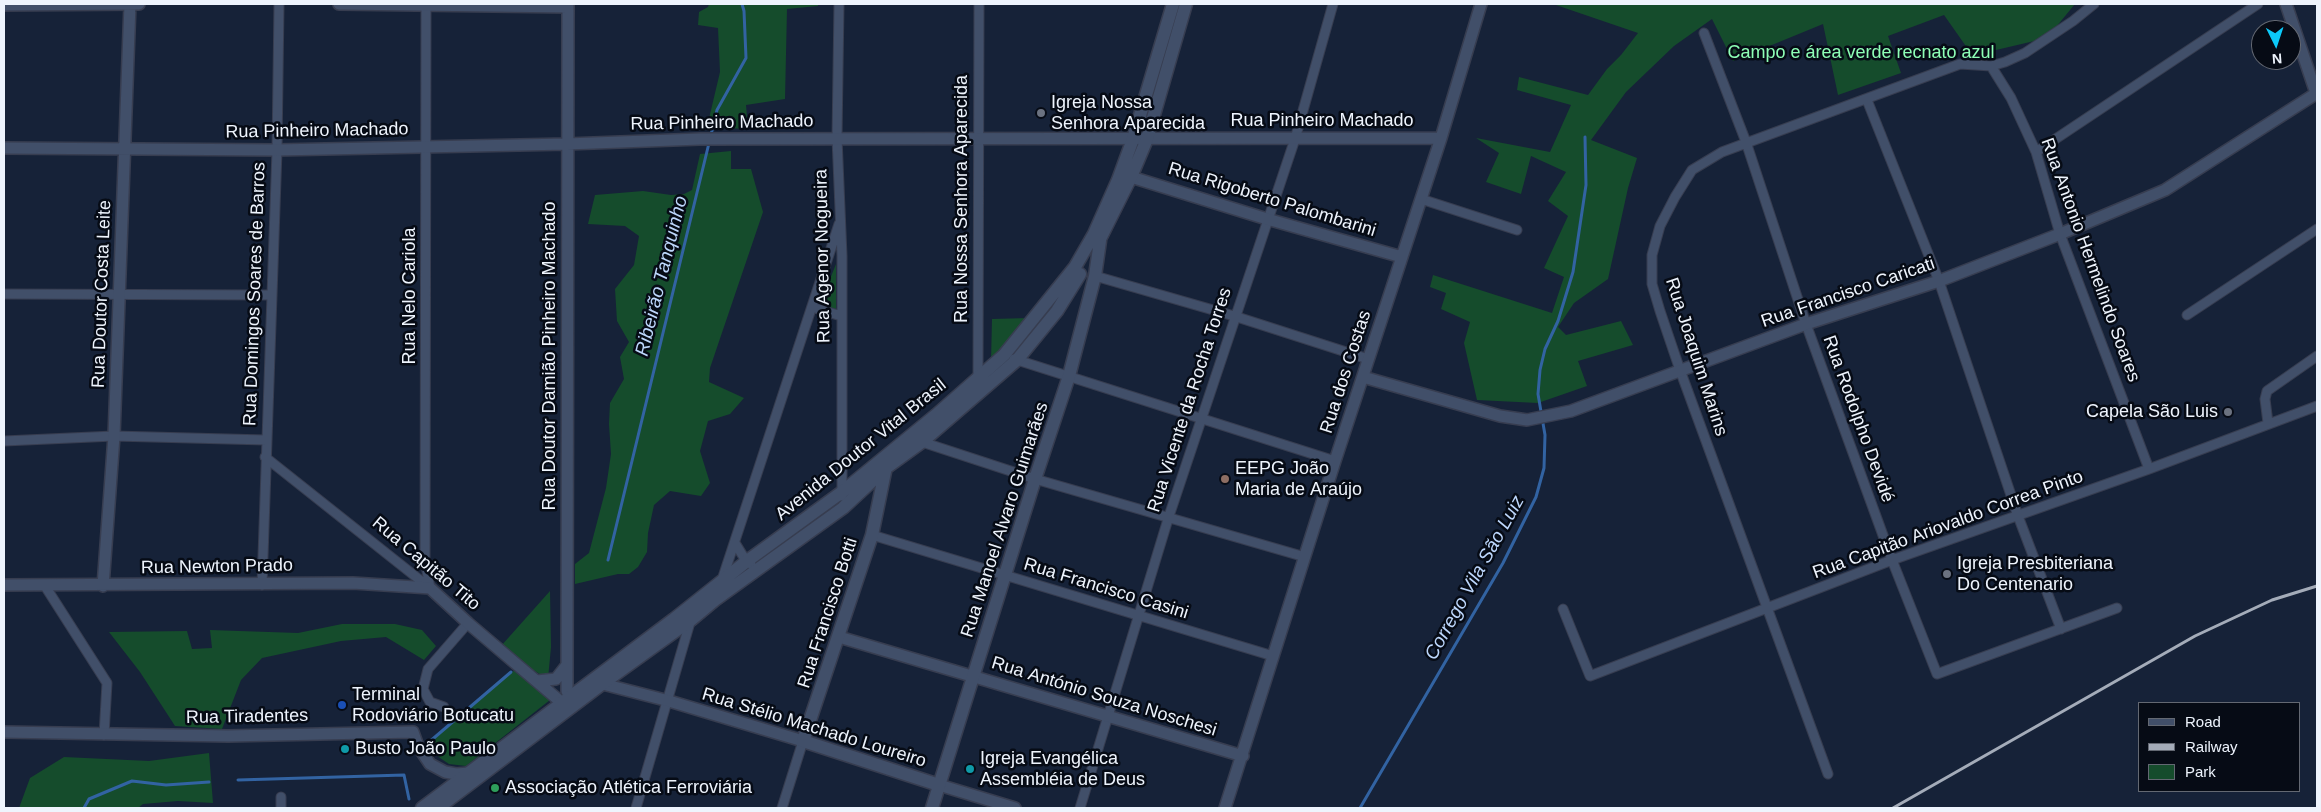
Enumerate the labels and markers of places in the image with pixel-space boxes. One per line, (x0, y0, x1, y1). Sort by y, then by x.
place label: Igreja Nossa Senhora Aparecida (1051, 92, 1205, 134)
marker: Igreja Nossa Senhora Aparecida (1035, 107, 1047, 119)
place label: Capela São Luis (2086, 401, 2218, 423)
marker: Capela São Luis (2222, 406, 2234, 418)
place label: EEPG João Maria de Araújo (1235, 458, 1362, 500)
marker: EEPG João Maria de Araújo (1219, 473, 1231, 485)
place label: Igreja Presbiteriana Do Centenario (1957, 553, 2113, 596)
marker: Igreja Presbiteriana Do Centenario (1941, 568, 1953, 580)
place label: Terminal Rodoviário Botucatu (352, 684, 514, 726)
marker: Terminal Rodoviário Botucatu (336, 699, 348, 711)
place label: Busto João Paulo (355, 738, 496, 760)
marker: Busto João Paulo (339, 743, 351, 755)
place label: Igreja Evangélica Assembléia de Deus (980, 748, 1145, 791)
marker: Igreja Evangélica Assembléia de Deus (964, 763, 976, 775)
place label: Associação Atlética Ferroviária (505, 777, 752, 799)
marker: Associação Atlética Ferroviária (489, 782, 501, 794)

